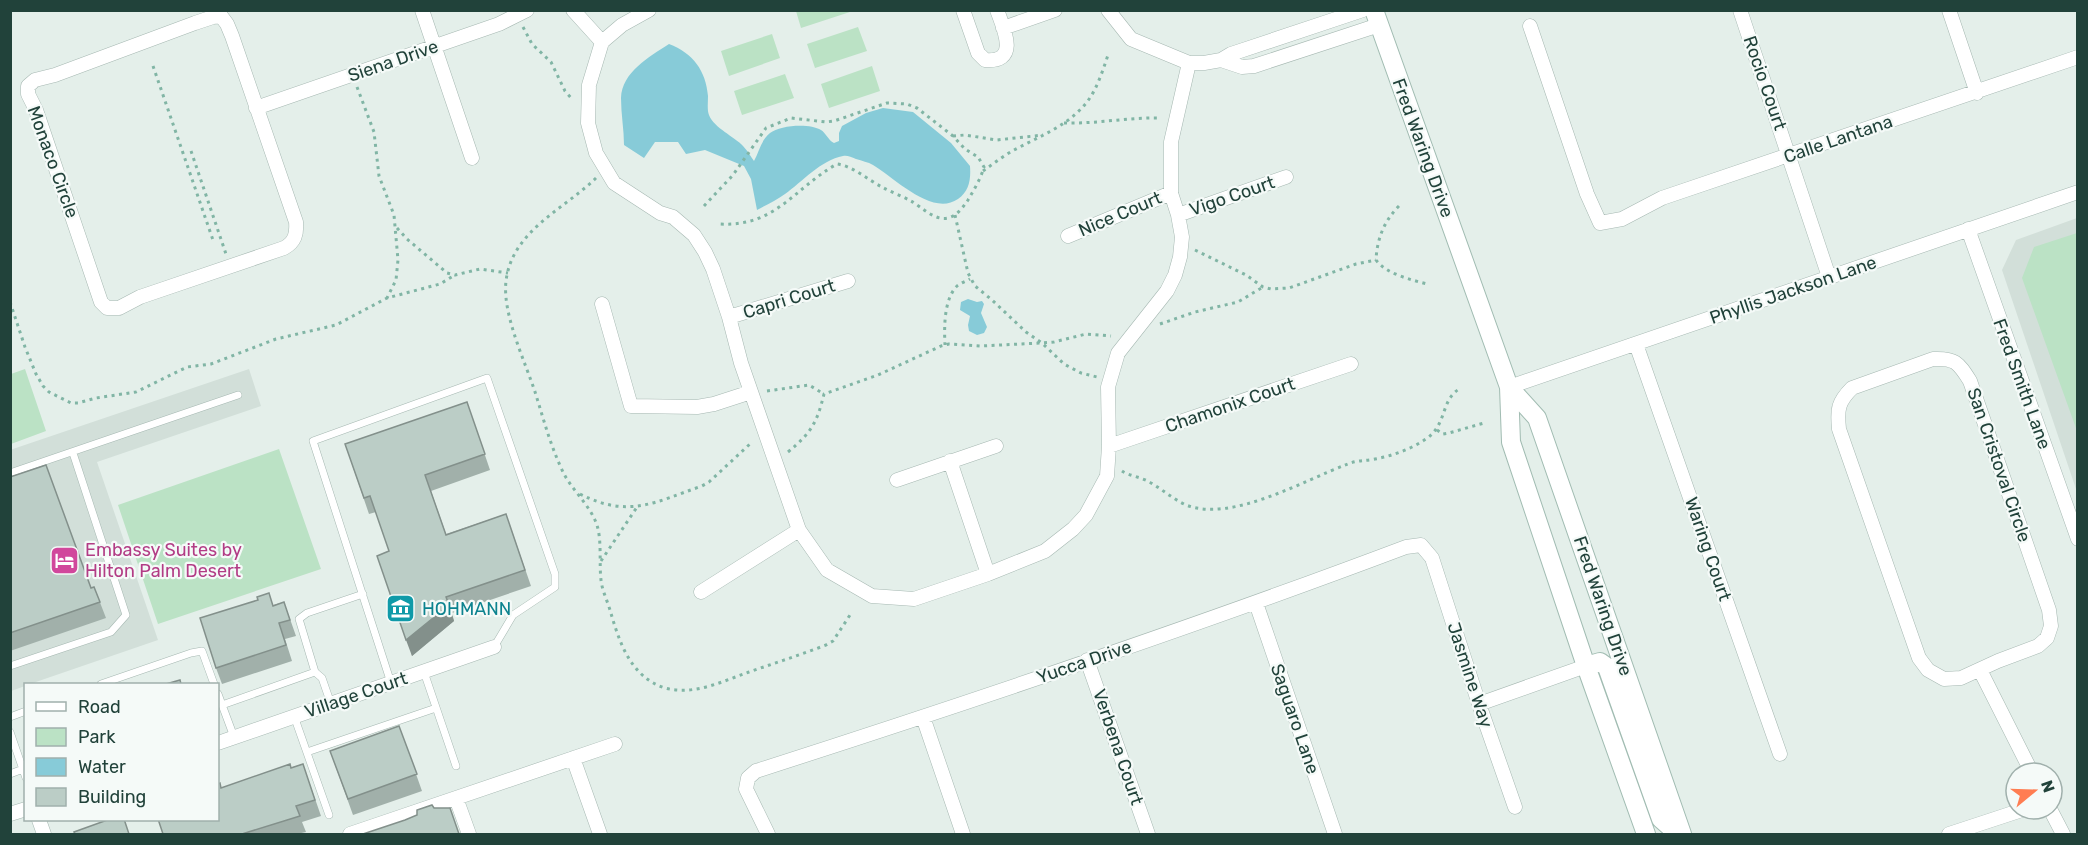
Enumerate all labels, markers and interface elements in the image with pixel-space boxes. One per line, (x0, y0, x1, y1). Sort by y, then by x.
street label: Rocio Court (1739, 33, 1791, 133)
street label: Siena Drive (345, 35, 441, 87)
street label: Fred Waring Drive (1388, 75, 1458, 221)
street label: Monaco Circle (23, 103, 83, 221)
street label: Calle Lantana (1781, 110, 1895, 168)
street label: Vigo Court (1187, 171, 1277, 221)
street label: Nice Court (1075, 187, 1165, 241)
street label: Phyllis Jackson Lane (1707, 251, 1879, 329)
street label: Capri Court (740, 275, 838, 323)
street label: Fred Smith Lane (1988, 316, 2056, 452)
street label: Chamonix Court (1162, 373, 1298, 437)
street label: San Cristoval Circle (1962, 385, 2036, 545)
street label: Waring Court (1680, 494, 1736, 604)
street label: Fred Waring Drive (1569, 533, 1637, 679)
place label: Embassy Suites by Hilton Palm Desert (85, 539, 242, 582)
hotel icon: Embassy Suites by Hilton Palm Desert (48, 544, 80, 576)
museum icon: HOHMANN (385, 593, 417, 625)
place label: HOHMANN (422, 598, 511, 620)
street label: Jasmine Way (1443, 619, 1497, 731)
street label: Yucca Drive (1034, 636, 1134, 688)
street label: Saguaro Lane (1266, 661, 1324, 777)
street label: Village Court (302, 667, 410, 723)
legend (24, 683, 219, 821)
street label: Verbena Court (1088, 686, 1148, 808)
text: Road (78, 696, 121, 718)
text: Park (78, 726, 116, 748)
text: Water (78, 756, 126, 778)
north arrow (2004, 761, 2064, 821)
text: N (2037, 778, 2059, 795)
text: Building (78, 786, 146, 808)

